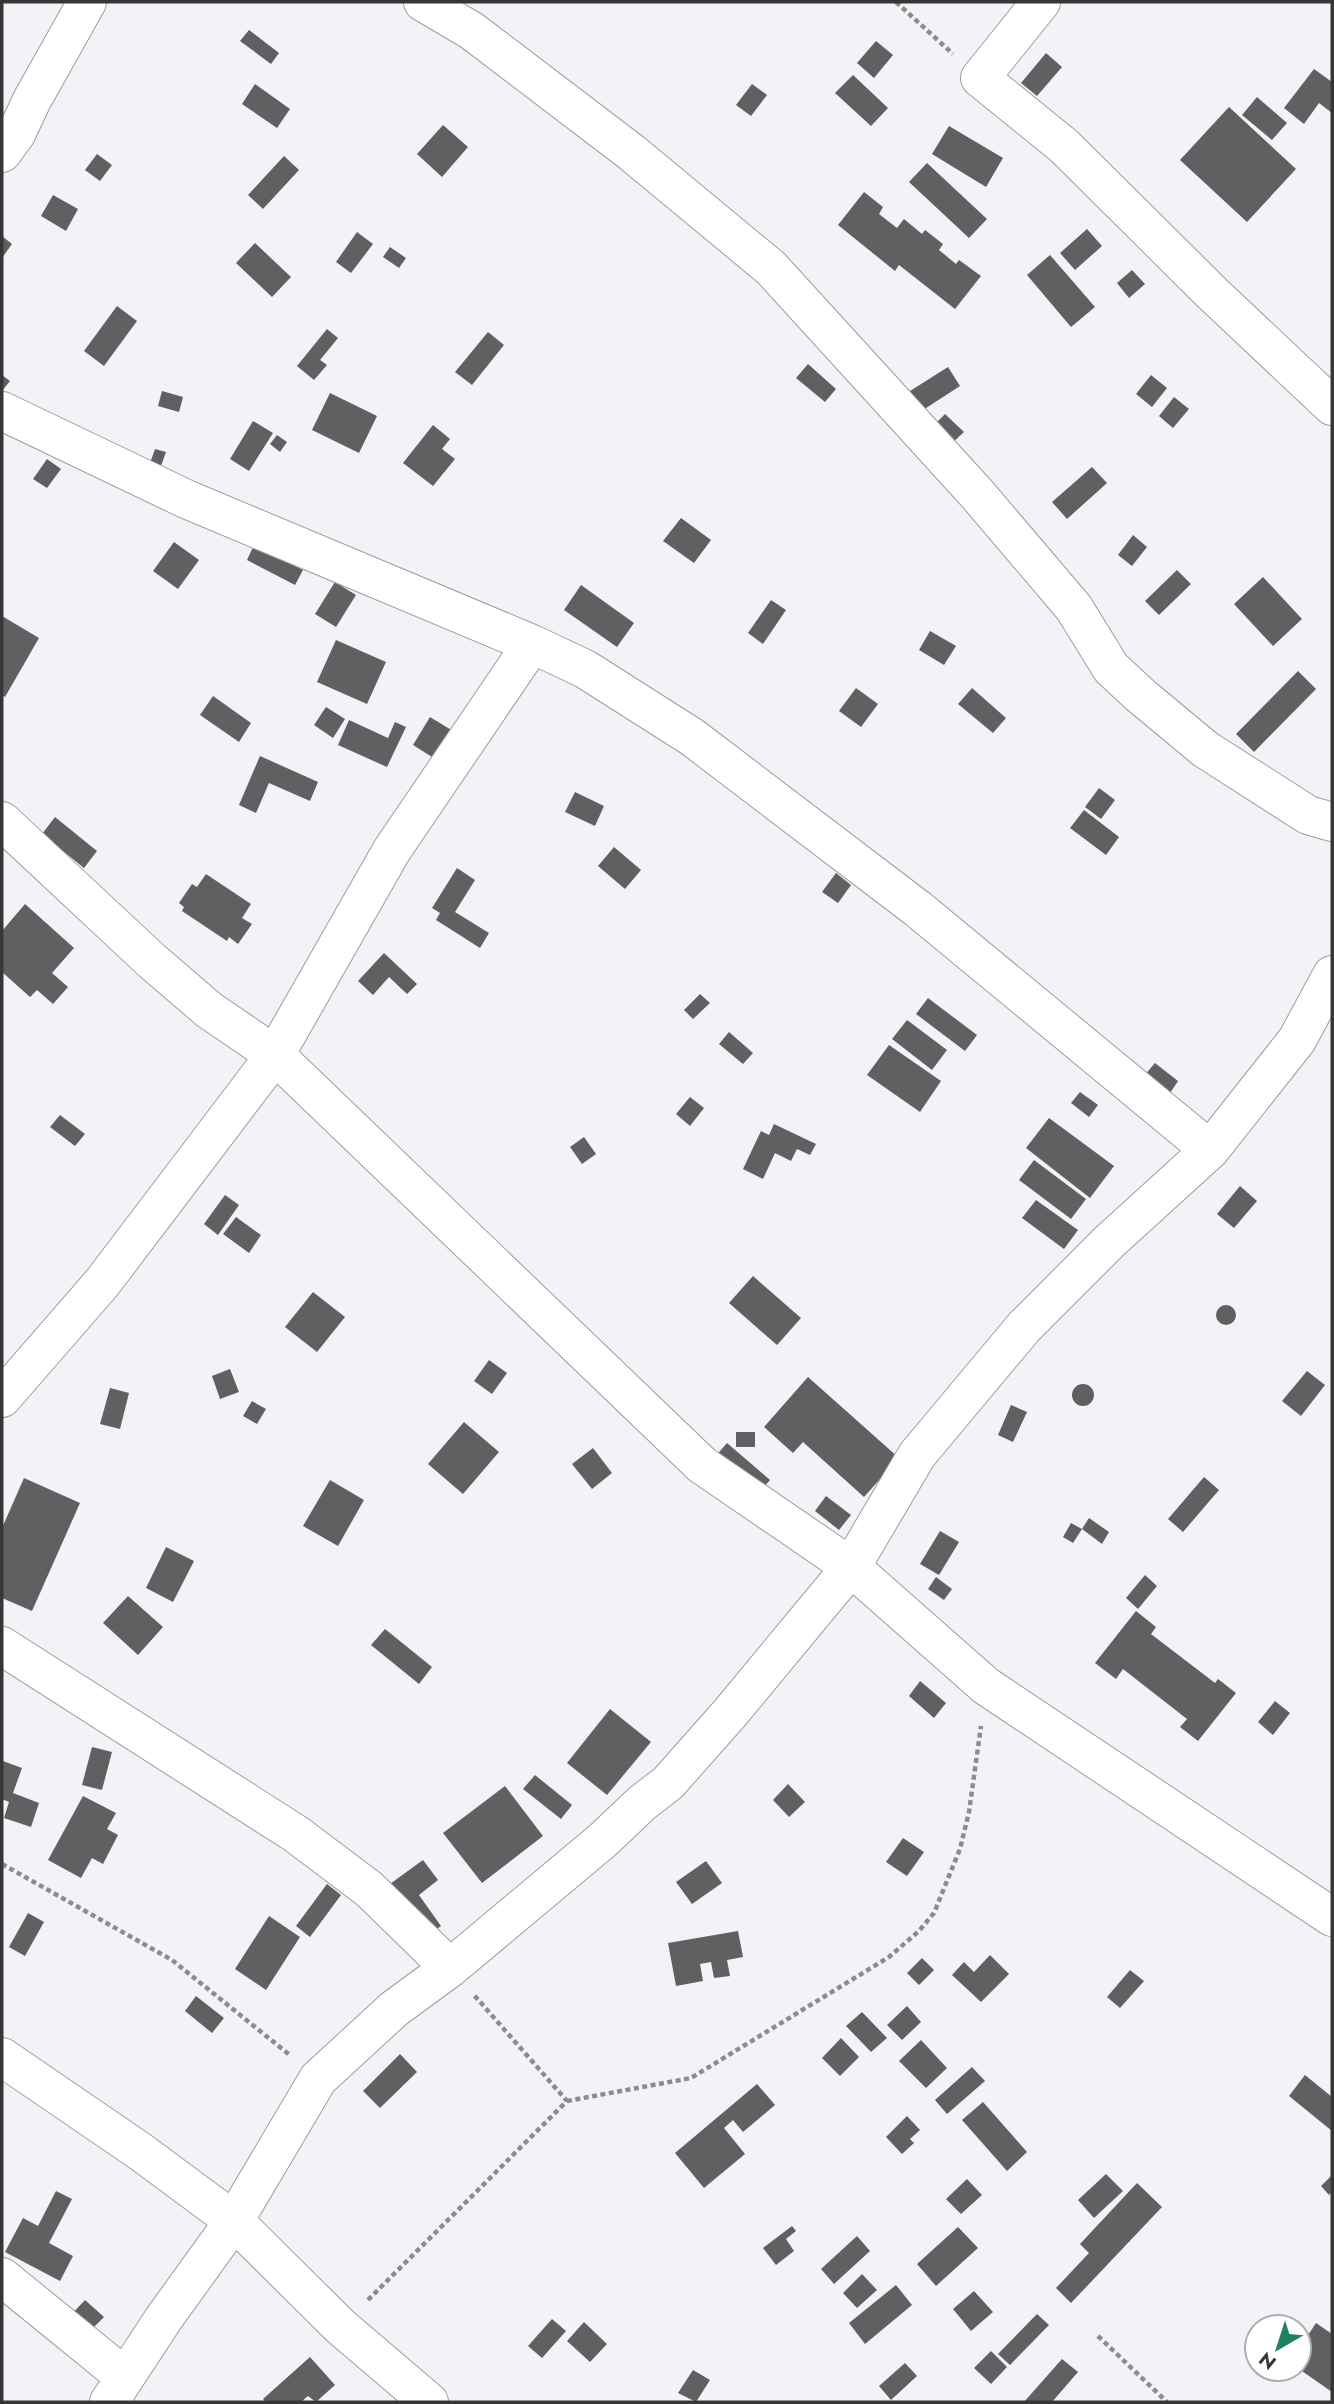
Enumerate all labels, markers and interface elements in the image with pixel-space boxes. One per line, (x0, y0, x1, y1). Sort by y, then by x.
north arrow (1243, 2313, 1313, 2383)
text: N (1253, 2346, 1282, 2376)

